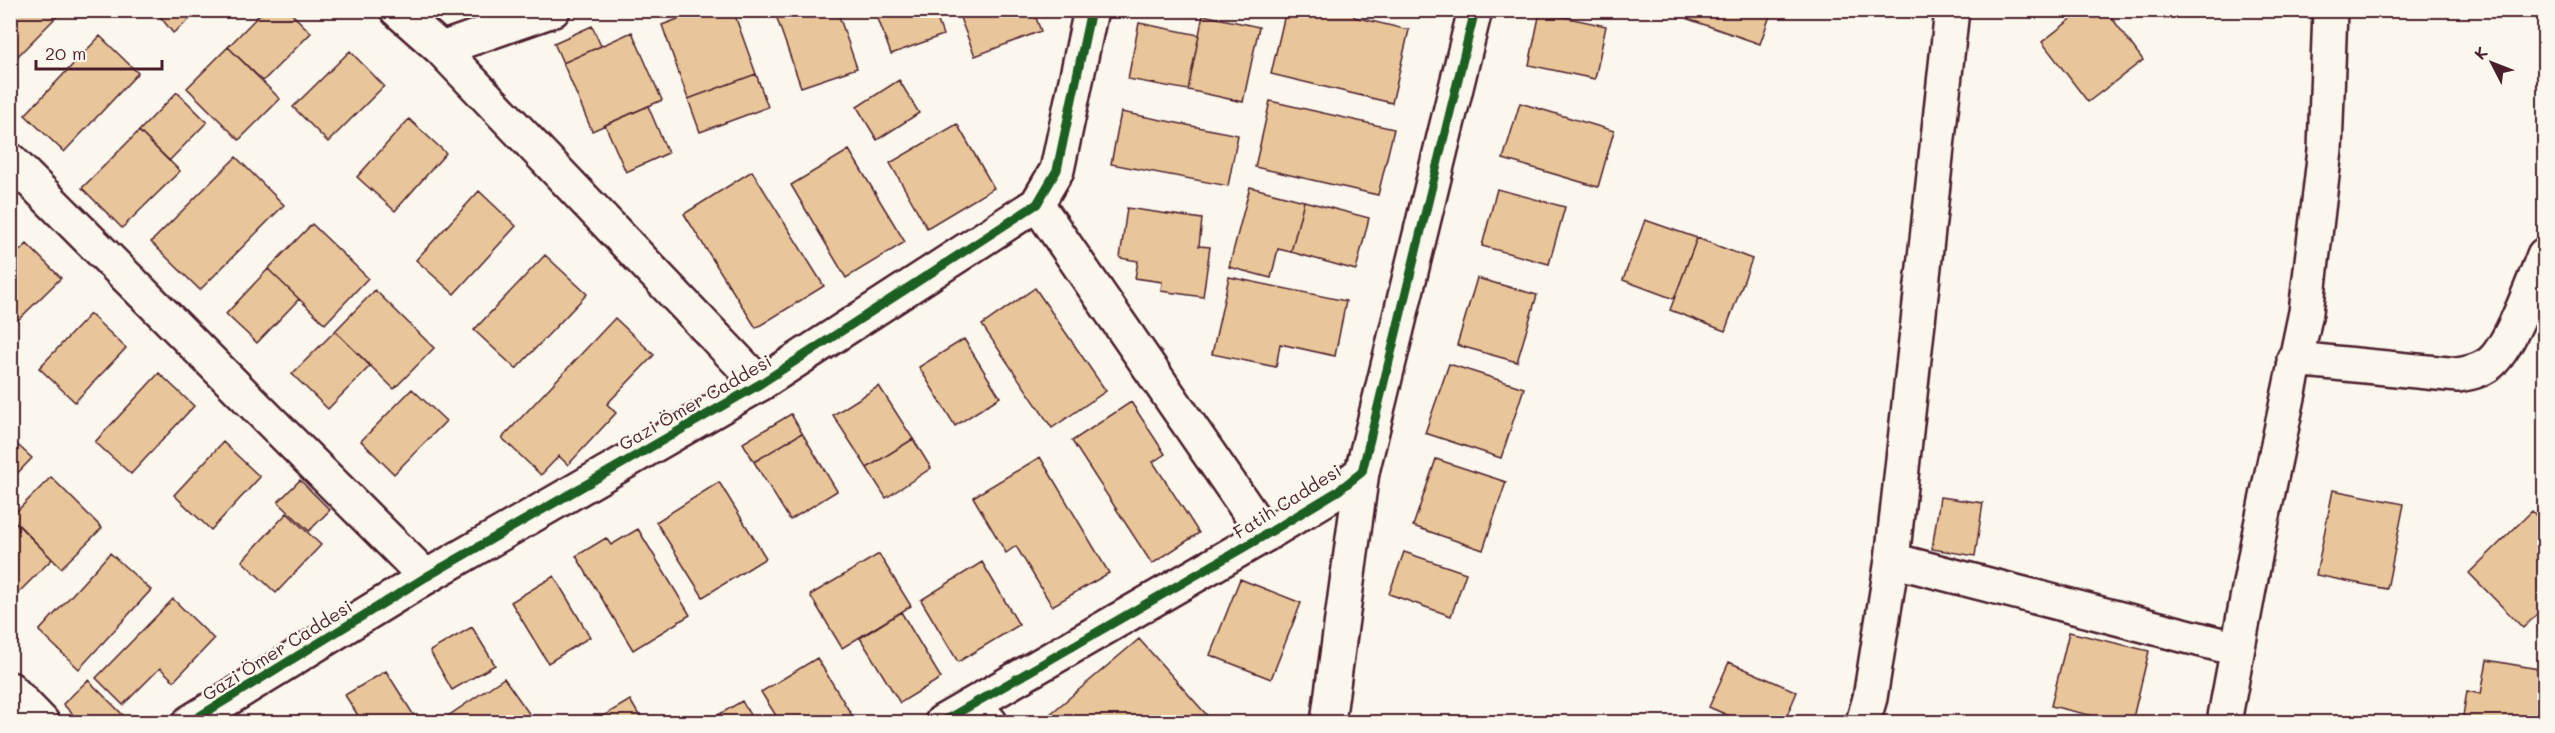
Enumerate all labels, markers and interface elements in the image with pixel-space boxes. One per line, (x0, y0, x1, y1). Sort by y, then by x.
scale bar (36, 33, 162, 71)
north arrow (2462, 33, 2522, 93)
text: 20 m (45, 41, 86, 65)
text: K (2469, 42, 2492, 64)
street label: Gazi Ömer Caddesi (614, 348, 776, 456)
street label: Fatih Caddesi (1229, 458, 1345, 544)
street label: Gazi Ömer Caddesi (197, 594, 357, 706)

